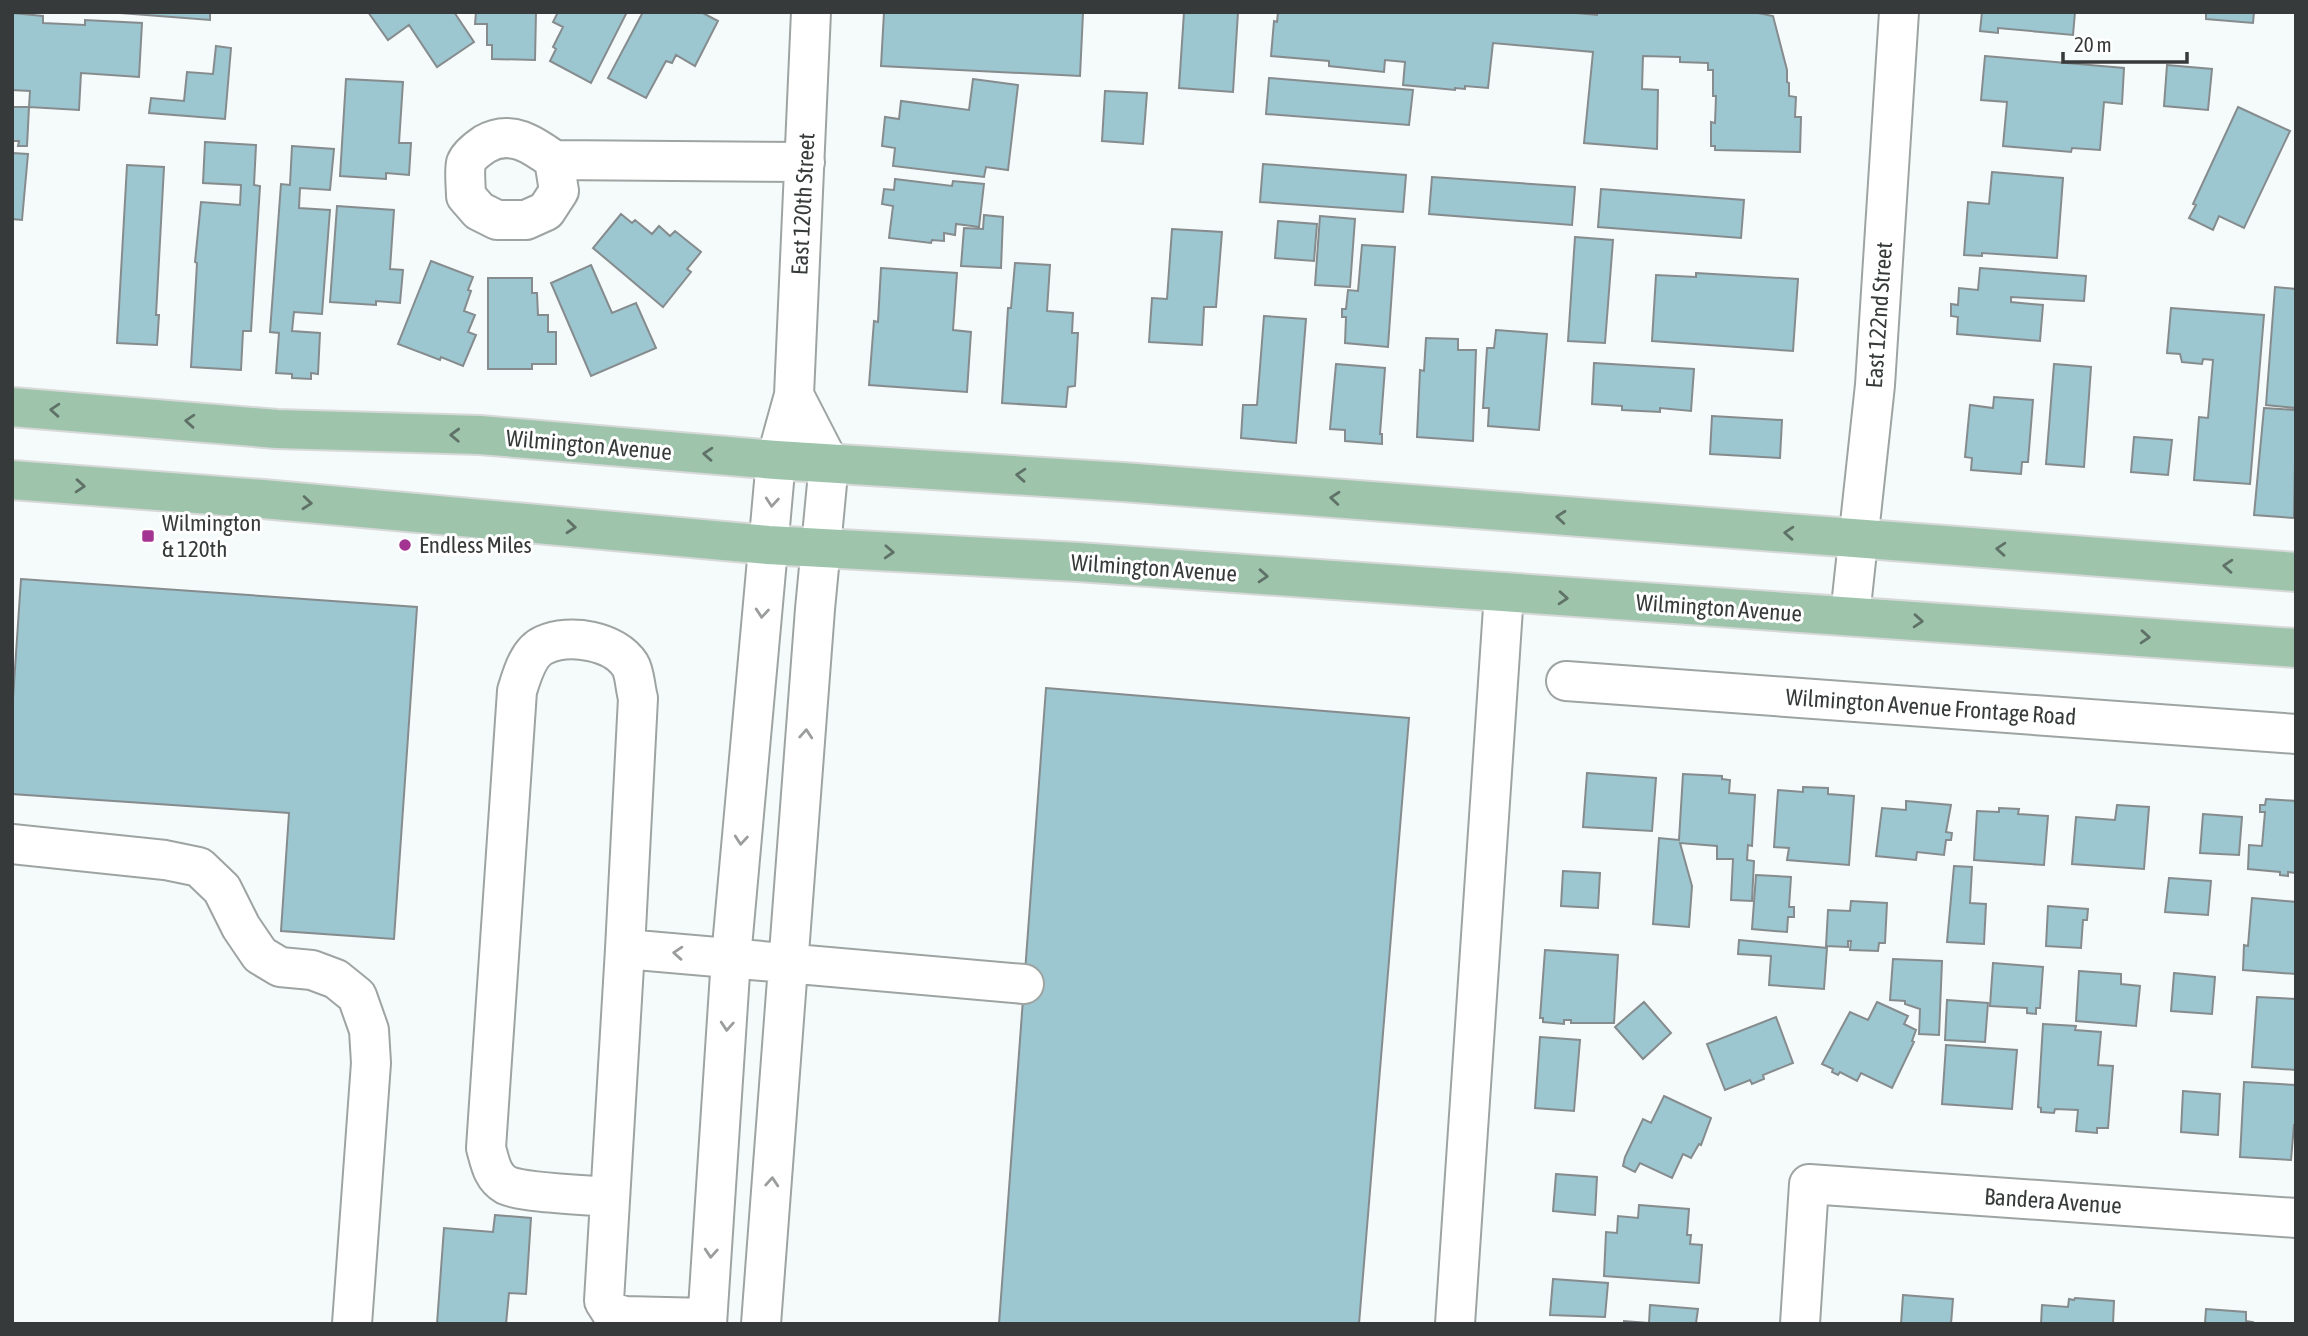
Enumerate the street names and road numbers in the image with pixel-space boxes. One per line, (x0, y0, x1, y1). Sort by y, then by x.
street label: East 120th Street (786, 132, 820, 276)
street label: East 122nd Street (1861, 241, 1897, 389)
street label: Wilmington Avenue (505, 425, 673, 465)
street label: Wilmington Avenue (1070, 549, 1238, 587)
street label: Wilmington Avenue (1635, 589, 1803, 627)
street label: Wilmington Avenue Frontage Road (1785, 684, 2077, 730)
street label: Bandera Avenue (1983, 1183, 2123, 1219)

